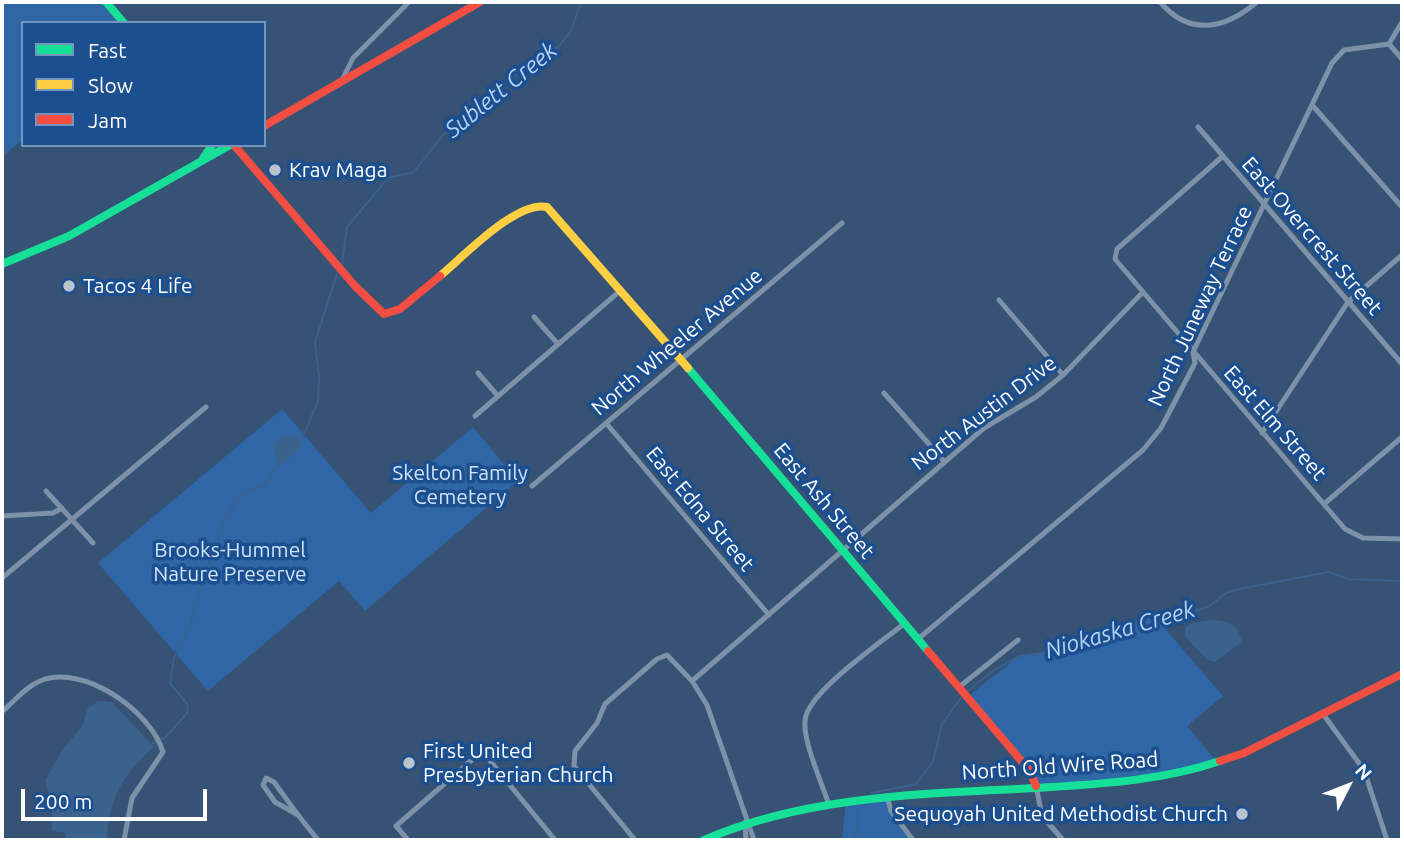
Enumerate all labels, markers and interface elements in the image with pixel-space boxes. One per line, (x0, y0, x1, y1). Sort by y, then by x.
legend (21, 21, 266, 147)
water label: Sublett Creek (439, 36, 563, 144)
text: Fast (88, 38, 126, 62)
text: Slow (88, 73, 133, 97)
text: Jam (88, 108, 127, 132)
street label: East Overcrest Street (1237, 152, 1387, 320)
place label: Krav Maga (289, 157, 387, 183)
marker: Krav Maga (267, 162, 283, 178)
street label: North Juneway Terrace (1142, 202, 1258, 410)
street label: North Wheeler Avenue (586, 263, 768, 421)
place label: Tacos 4 Life (83, 273, 193, 299)
marker: Tacos 4 Life (61, 278, 77, 294)
street label: North Austin Drive (907, 350, 1061, 476)
street label: East Elm Street (1218, 361, 1332, 485)
street label: East Ash Street (768, 438, 880, 564)
street label: East Edna Street (641, 442, 759, 576)
park label: Skelton Family Cemetery (392, 460, 528, 510)
park label: Brooks-Hummel Nature Preserve (153, 537, 307, 587)
water label: Niokaska Creek (1042, 595, 1198, 665)
place label: First United Presbyterian Church (423, 738, 614, 788)
street label: North Old Wire Road (961, 747, 1159, 785)
north arrow (1313, 751, 1383, 821)
marker: First United Presbyterian Church (401, 755, 417, 771)
text: N (1351, 759, 1377, 785)
scale bar (24, 776, 210, 820)
text: 200 m (34, 789, 92, 813)
place label: Sequoyah United Methodist Church (894, 801, 1228, 827)
marker: Sequoyah United Methodist Church (1234, 806, 1250, 822)

